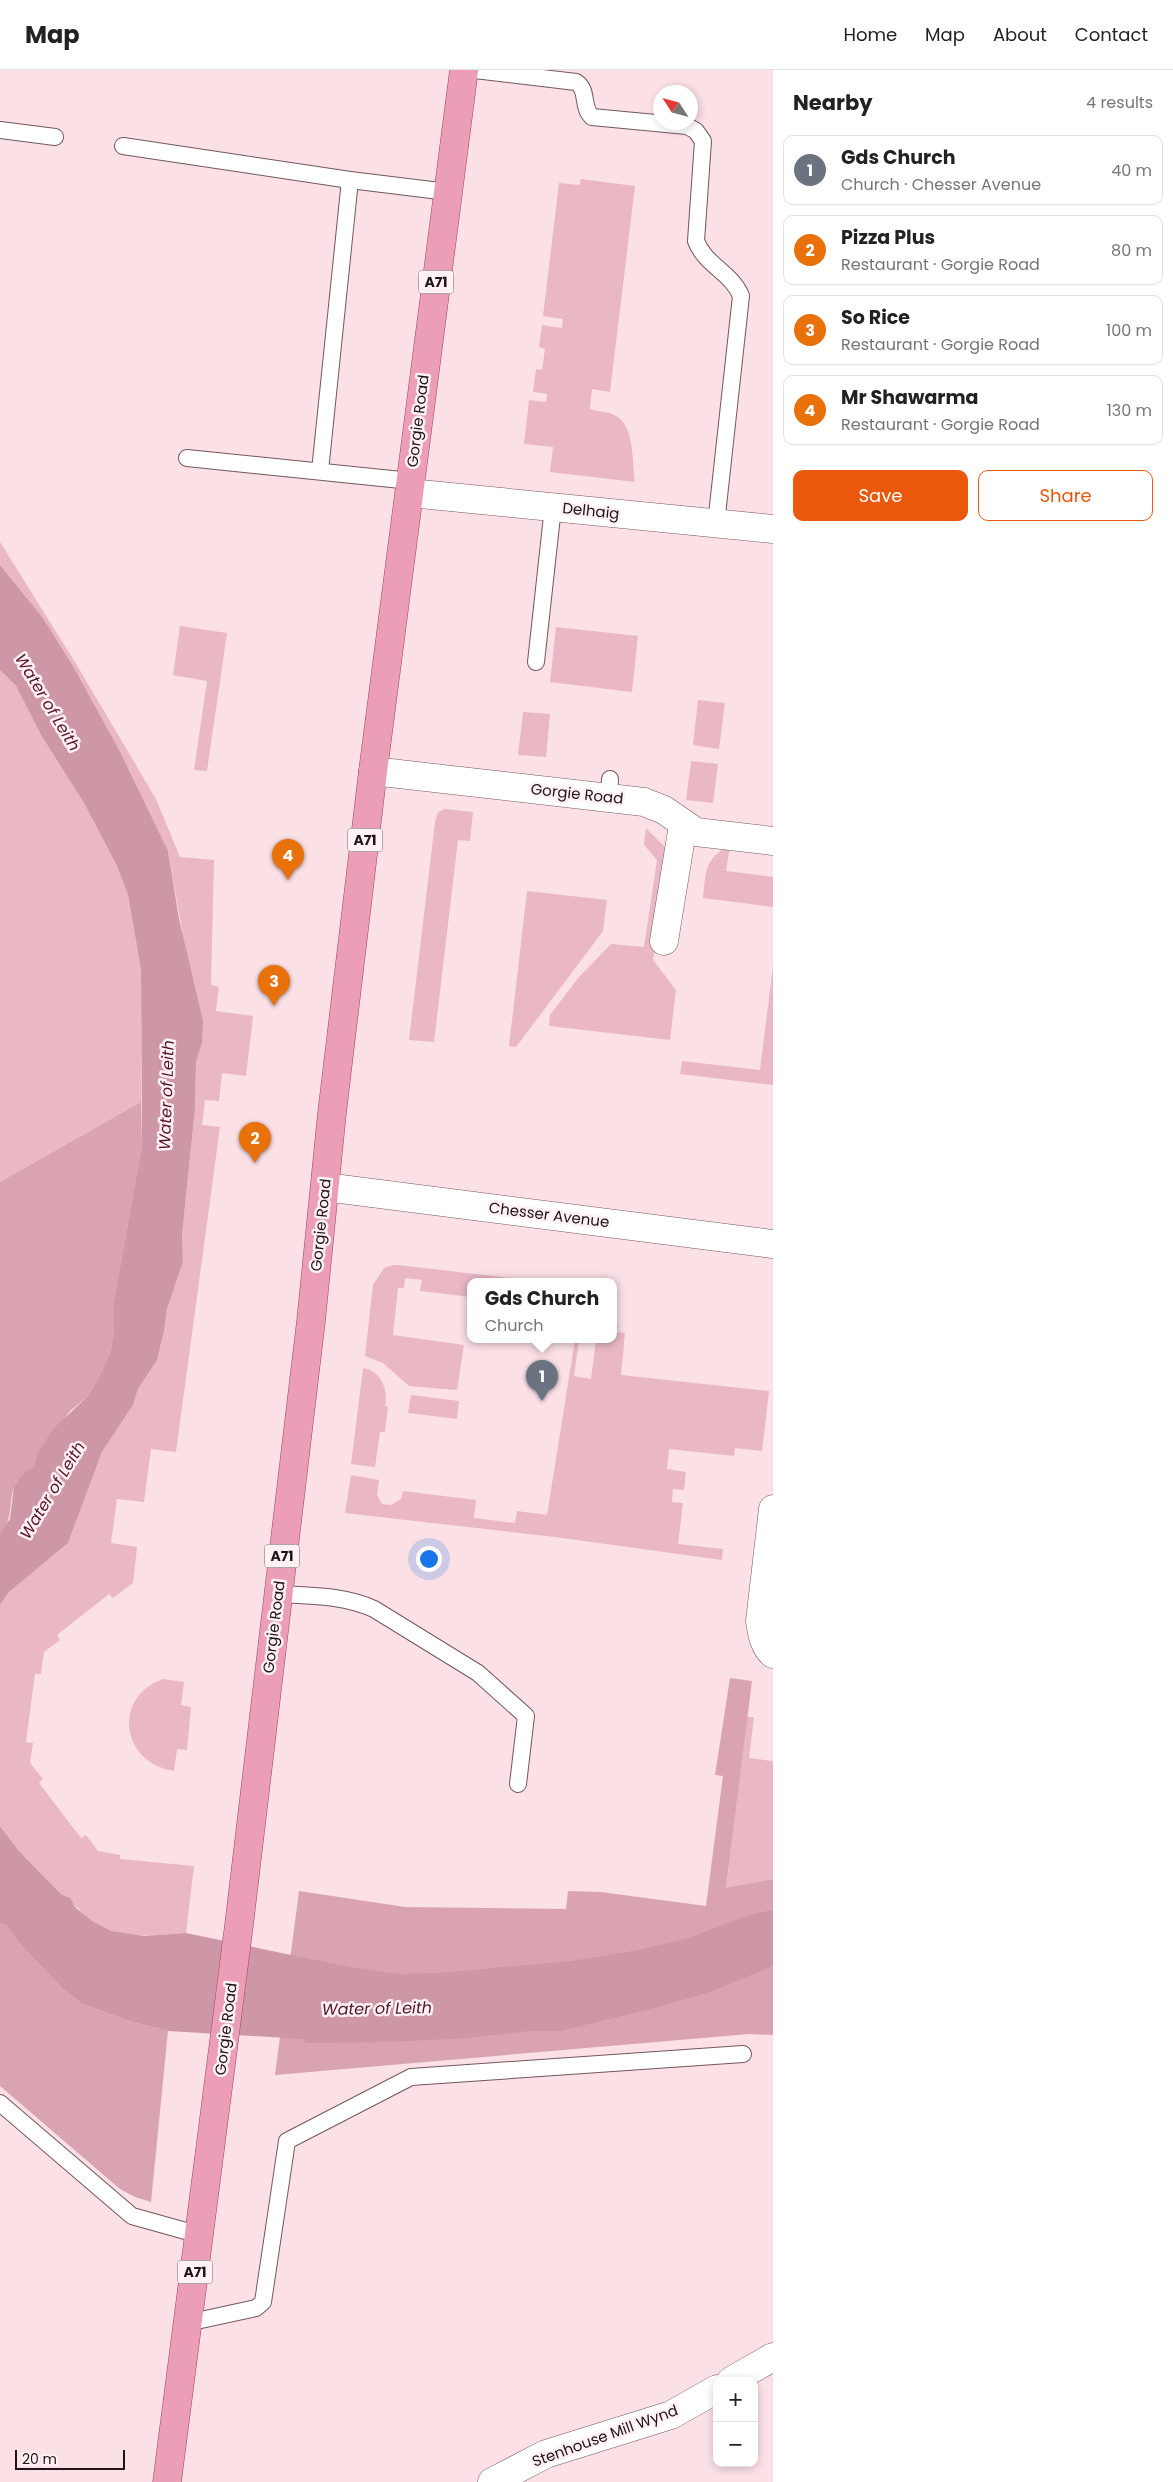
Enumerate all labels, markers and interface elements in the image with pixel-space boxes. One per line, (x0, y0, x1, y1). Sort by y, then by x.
text: Map (25, 18, 80, 51)
text: Home (843, 22, 897, 47)
text: Map (925, 22, 965, 47)
text: About (993, 22, 1047, 47)
text: Contact (1075, 22, 1148, 47)
north arrow (653, 85, 698, 130)
text: Nearby (793, 88, 873, 117)
text: 4 results (1086, 91, 1153, 114)
text: Gds Church (841, 144, 956, 171)
text: 1 (807, 159, 813, 182)
text: 40 m (1111, 159, 1152, 182)
text: Church · Chesser Avenue (841, 173, 1041, 196)
text: Pizza Plus (841, 224, 935, 251)
text: 2 (805, 239, 815, 262)
text: 80 m (1111, 239, 1152, 262)
text: Restaurant · Gorgie Road (841, 253, 1040, 276)
road number: A71 (418, 270, 454, 293)
text: So Rice (841, 304, 910, 331)
text: 3 (805, 319, 815, 342)
text: 100 m (1106, 319, 1152, 342)
text: Restaurant · Gorgie Road (841, 333, 1040, 356)
street label: Gorgie Road (401, 373, 434, 468)
text: Mr Shawarma (841, 384, 979, 411)
text: 4 (805, 399, 815, 422)
text: 130 m (1107, 399, 1152, 422)
text: Restaurant · Gorgie Road (841, 413, 1040, 436)
button: Save (793, 470, 968, 521)
button: Share (978, 470, 1153, 521)
street label: Delhaig (562, 497, 621, 524)
water label: Water of Leith (9, 649, 86, 755)
street label: Gorgie Road (530, 778, 624, 809)
road number: A71 (348, 828, 382, 852)
pin: 4 (272, 839, 304, 880)
pin: 3 (258, 965, 290, 1006)
water label: Water of Leith (153, 1040, 180, 1150)
pin: 2 (239, 1122, 271, 1163)
street label: Gorgie Road (305, 1178, 336, 1272)
street label: Chesser Avenue (488, 1197, 611, 1232)
popup (467, 1278, 617, 1343)
text: Gds Church (485, 1285, 599, 1312)
text: Church (485, 1314, 543, 1337)
pin: 1 (526, 1360, 558, 1401)
water label: Water of Leith (14, 1437, 91, 1543)
road number: A71 (264, 1544, 300, 1568)
your location (416, 1546, 442, 1572)
street label: Gorgie Road (257, 1579, 290, 1674)
street label: Gorgie Road (209, 1981, 242, 2076)
water label: Water of Leith (322, 1996, 432, 2021)
road number: A71 (178, 2260, 212, 2284)
map controls (713, 2377, 758, 2467)
button: + (713, 2377, 758, 2422)
street label: Stenhouse Mill Wynd (529, 2399, 681, 2472)
button: − (713, 2422, 758, 2467)
scale bar (15, 2447, 125, 2470)
text: 20 m (22, 2449, 57, 2469)

